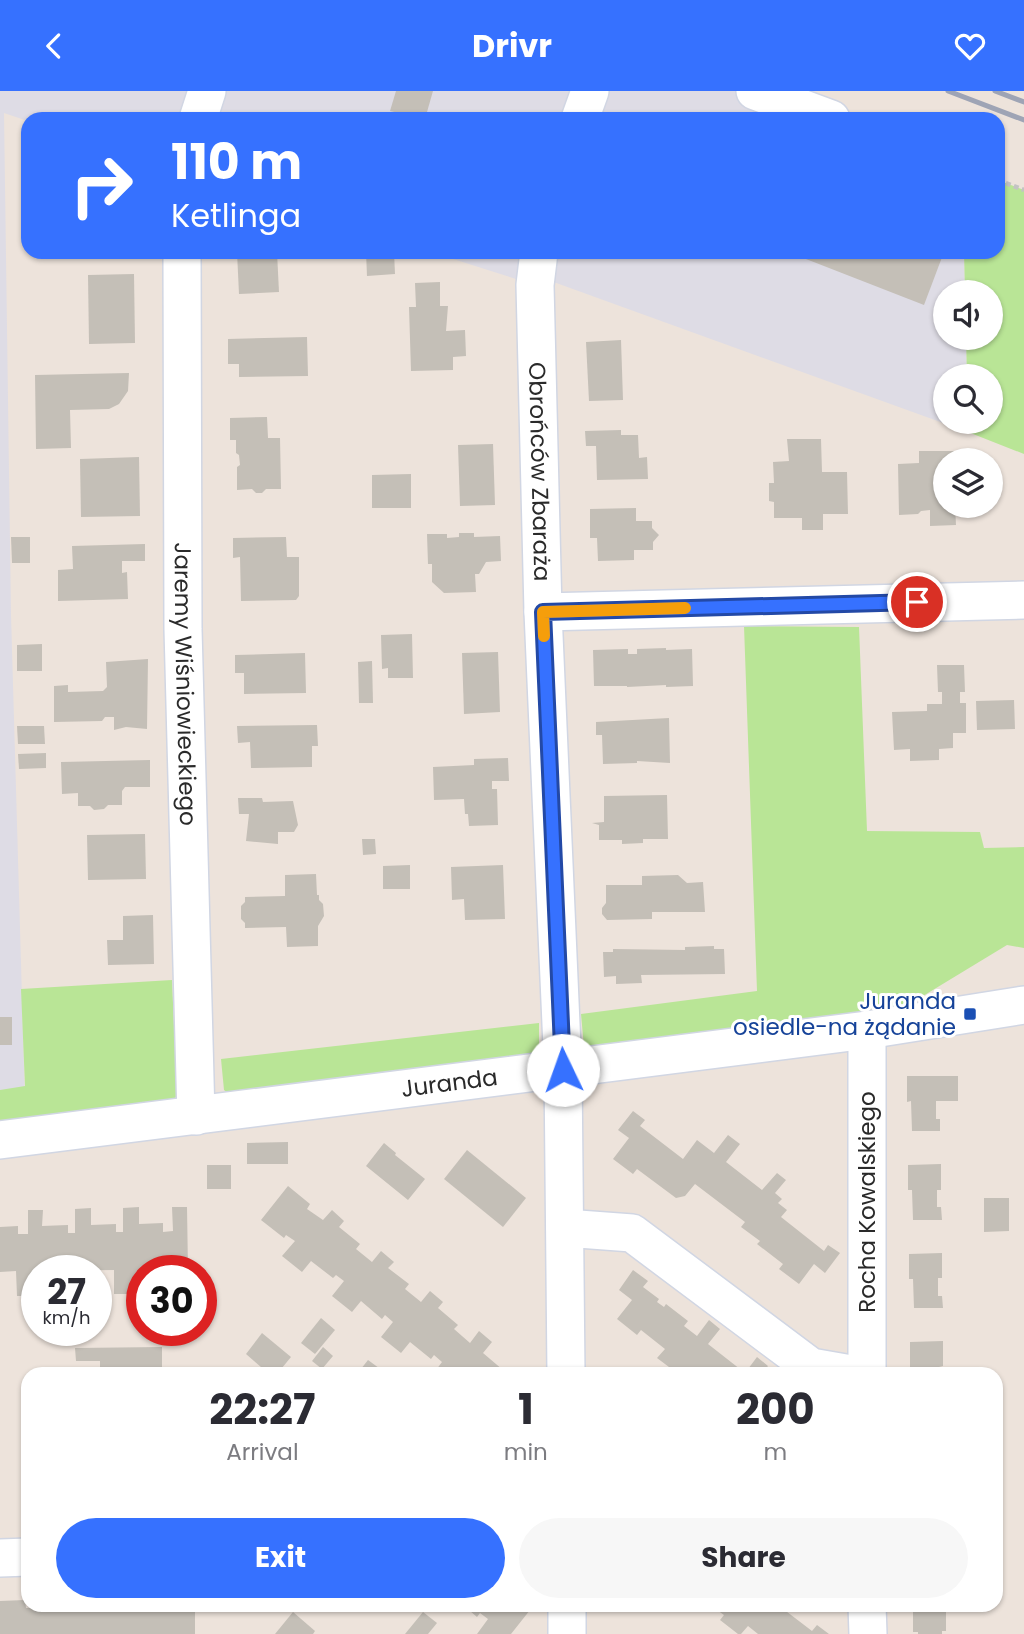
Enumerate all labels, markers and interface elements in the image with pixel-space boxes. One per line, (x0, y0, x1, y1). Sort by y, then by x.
text: Drivr (472, 23, 552, 68)
icon: back (35, 27, 73, 65)
icon: heart (951, 27, 989, 65)
text: 110 m (171, 128, 302, 196)
icon: right (56, 140, 147, 231)
text: Ketlinga (171, 193, 301, 238)
map controls (933, 280, 1003, 518)
button: sound (933, 280, 1003, 350)
street label: Obrońców Zbaraża (521, 362, 558, 582)
button: search (933, 364, 1003, 434)
button: layers (933, 448, 1003, 518)
street label: Jaremy Wiśniowieckiego (167, 542, 204, 826)
pin (887, 572, 947, 632)
icon: arrive (898, 583, 936, 621)
place label: Juranda osiedle-na żądanie (733, 985, 956, 1043)
marker: Juranda osiedle-na żądanie (962, 1006, 978, 1022)
position arrow (526, 1033, 600, 1107)
street label: Juranda (399, 1061, 500, 1105)
street label: Rocha Kowalskiego (851, 1091, 883, 1313)
speed limit sign: 30 (126, 1255, 217, 1346)
text: 27 (47, 1267, 86, 1316)
text: km/h (43, 1305, 90, 1330)
text: 22:27 (209, 1380, 316, 1439)
text: 1 (518, 1380, 534, 1439)
text: 200 (736, 1380, 815, 1439)
text: Arrival (226, 1436, 299, 1468)
text: min (504, 1436, 548, 1468)
text: m (764, 1436, 787, 1468)
button: Exit (56, 1518, 505, 1598)
button: Share (519, 1518, 968, 1598)

